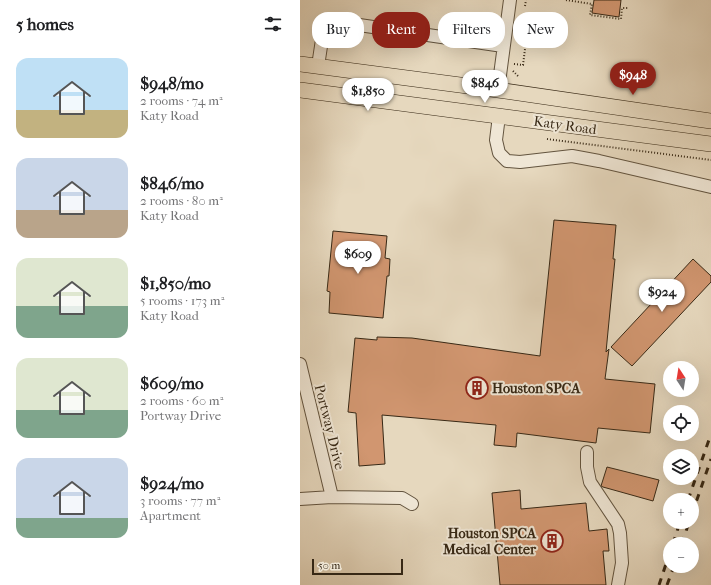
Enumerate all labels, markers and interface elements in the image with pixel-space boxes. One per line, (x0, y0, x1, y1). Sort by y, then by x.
chip: Buy (312, 12, 364, 48)
chip: Rent (372, 12, 430, 48)
chip: Filters (438, 12, 505, 48)
chip: New (513, 12, 568, 48)
icon: filters (262, 13, 284, 35)
text: 5 homes (16, 14, 74, 34)
pin: $948 (609, 62, 657, 96)
text: $948 (619, 67, 647, 82)
pin: $846 (461, 70, 509, 104)
text: $948/mo (140, 73, 204, 93)
icon: home (48, 74, 96, 122)
text: $846 (471, 75, 499, 90)
pin: $1,850 (335, 78, 401, 112)
text: $1,850 (351, 83, 385, 98)
text: 2 rooms · 74 m² (140, 93, 223, 108)
text: Katy Road (140, 108, 199, 123)
street label: Katy Road (532, 113, 598, 138)
text: $846/mo (140, 173, 204, 193)
icon: home (48, 174, 96, 222)
text: 2 rooms · 80 m² (140, 193, 223, 208)
text: Katy Road (140, 208, 199, 223)
pin: $609 (334, 241, 382, 275)
text: $609 (344, 246, 372, 261)
text: $1,850/mo (140, 273, 211, 293)
icon: home (48, 274, 96, 322)
pin: $924 (638, 279, 686, 313)
text: $924 (648, 284, 676, 299)
text: 5 rooms · 173 m² (140, 293, 224, 308)
text: Katy Road (140, 308, 199, 323)
north arrow (663, 361, 699, 397)
map controls (663, 361, 699, 573)
text: $609/mo (140, 373, 204, 393)
icon: home (48, 374, 96, 422)
building icon: Houston SPCA (464, 375, 490, 401)
place label: Houston SPCA (492, 380, 581, 397)
street label: Portway Drive (311, 383, 348, 472)
text: 2 rooms · 60 m² (140, 393, 223, 408)
button: locate (663, 405, 699, 441)
text: Portway Drive (140, 408, 221, 423)
button: layers (663, 449, 699, 485)
text: $924/mo (140, 473, 204, 493)
icon: home (48, 474, 96, 522)
text: 3 rooms · 77 m² (140, 493, 220, 508)
button: + (663, 493, 699, 529)
text: Apartment (140, 508, 201, 523)
place label: Houston SPCA Medical Center (442, 525, 537, 558)
building icon: Houston SPCA Medical Center (539, 528, 565, 554)
button: − (663, 537, 699, 573)
scale bar (312, 557, 403, 576)
text: 50 m (318, 559, 340, 572)

